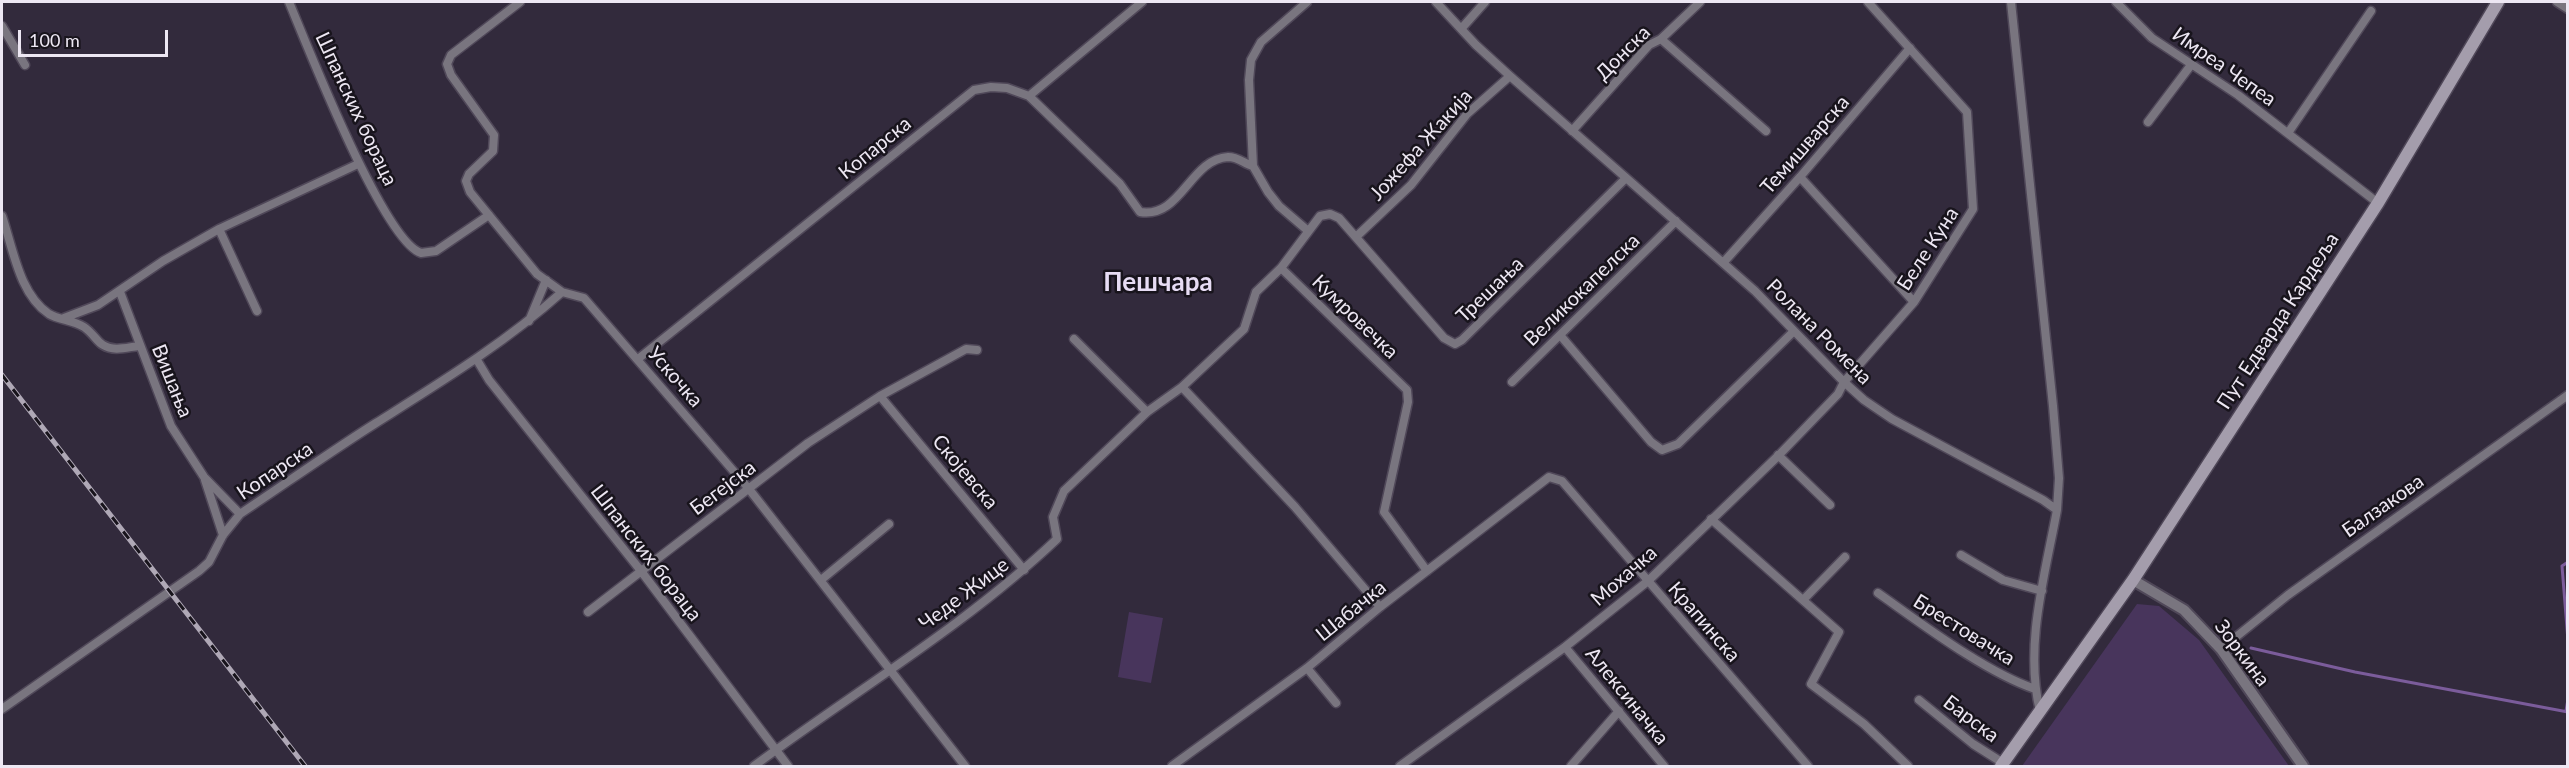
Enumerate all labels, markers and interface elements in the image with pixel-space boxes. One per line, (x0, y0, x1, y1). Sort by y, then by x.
scale bar (21, 18, 171, 56)
street label: Донска (1591, 21, 1655, 85)
street label: Имреа Чепеа (2167, 22, 2281, 112)
street label: Шпанских бораца (310, 28, 402, 190)
text: 100 m (29, 29, 80, 51)
street label: Јожефа Жакија (1365, 84, 1477, 206)
street label: Темишварска (1756, 91, 1854, 199)
street label: Копарска (834, 112, 916, 184)
street label: Беле Куна (1892, 203, 1964, 295)
street label: Пут Едварда Кардеља (2212, 228, 2344, 414)
street label: Великокапелска (1519, 229, 1645, 351)
street label: Трешања (1451, 252, 1529, 328)
district label: Пешчара (1103, 267, 1213, 299)
street label: Кумровечка (1307, 270, 1403, 364)
street label: Ролана Ромена (1761, 274, 1877, 390)
street label: Вишања (146, 341, 198, 421)
street label: Ускочка (642, 342, 708, 412)
street label: Скојевска (927, 430, 1003, 514)
street label: Копарска (233, 437, 317, 505)
street label: Бегејска (685, 456, 761, 520)
street label: Балзакова (2338, 469, 2428, 543)
street label: Шпанских бораца (585, 480, 707, 626)
street label: Мохачка (1586, 541, 1662, 611)
street label: Чеде Жице (915, 553, 1013, 635)
street label: Шабачка (1311, 575, 1391, 647)
street label: Крапинска (1663, 577, 1745, 667)
street label: Брестовачка (1909, 589, 2019, 671)
street label: Зоркина (2209, 615, 2275, 691)
street label: Алексиначка (1580, 642, 1674, 750)
street label: Барска (1938, 690, 2004, 748)

